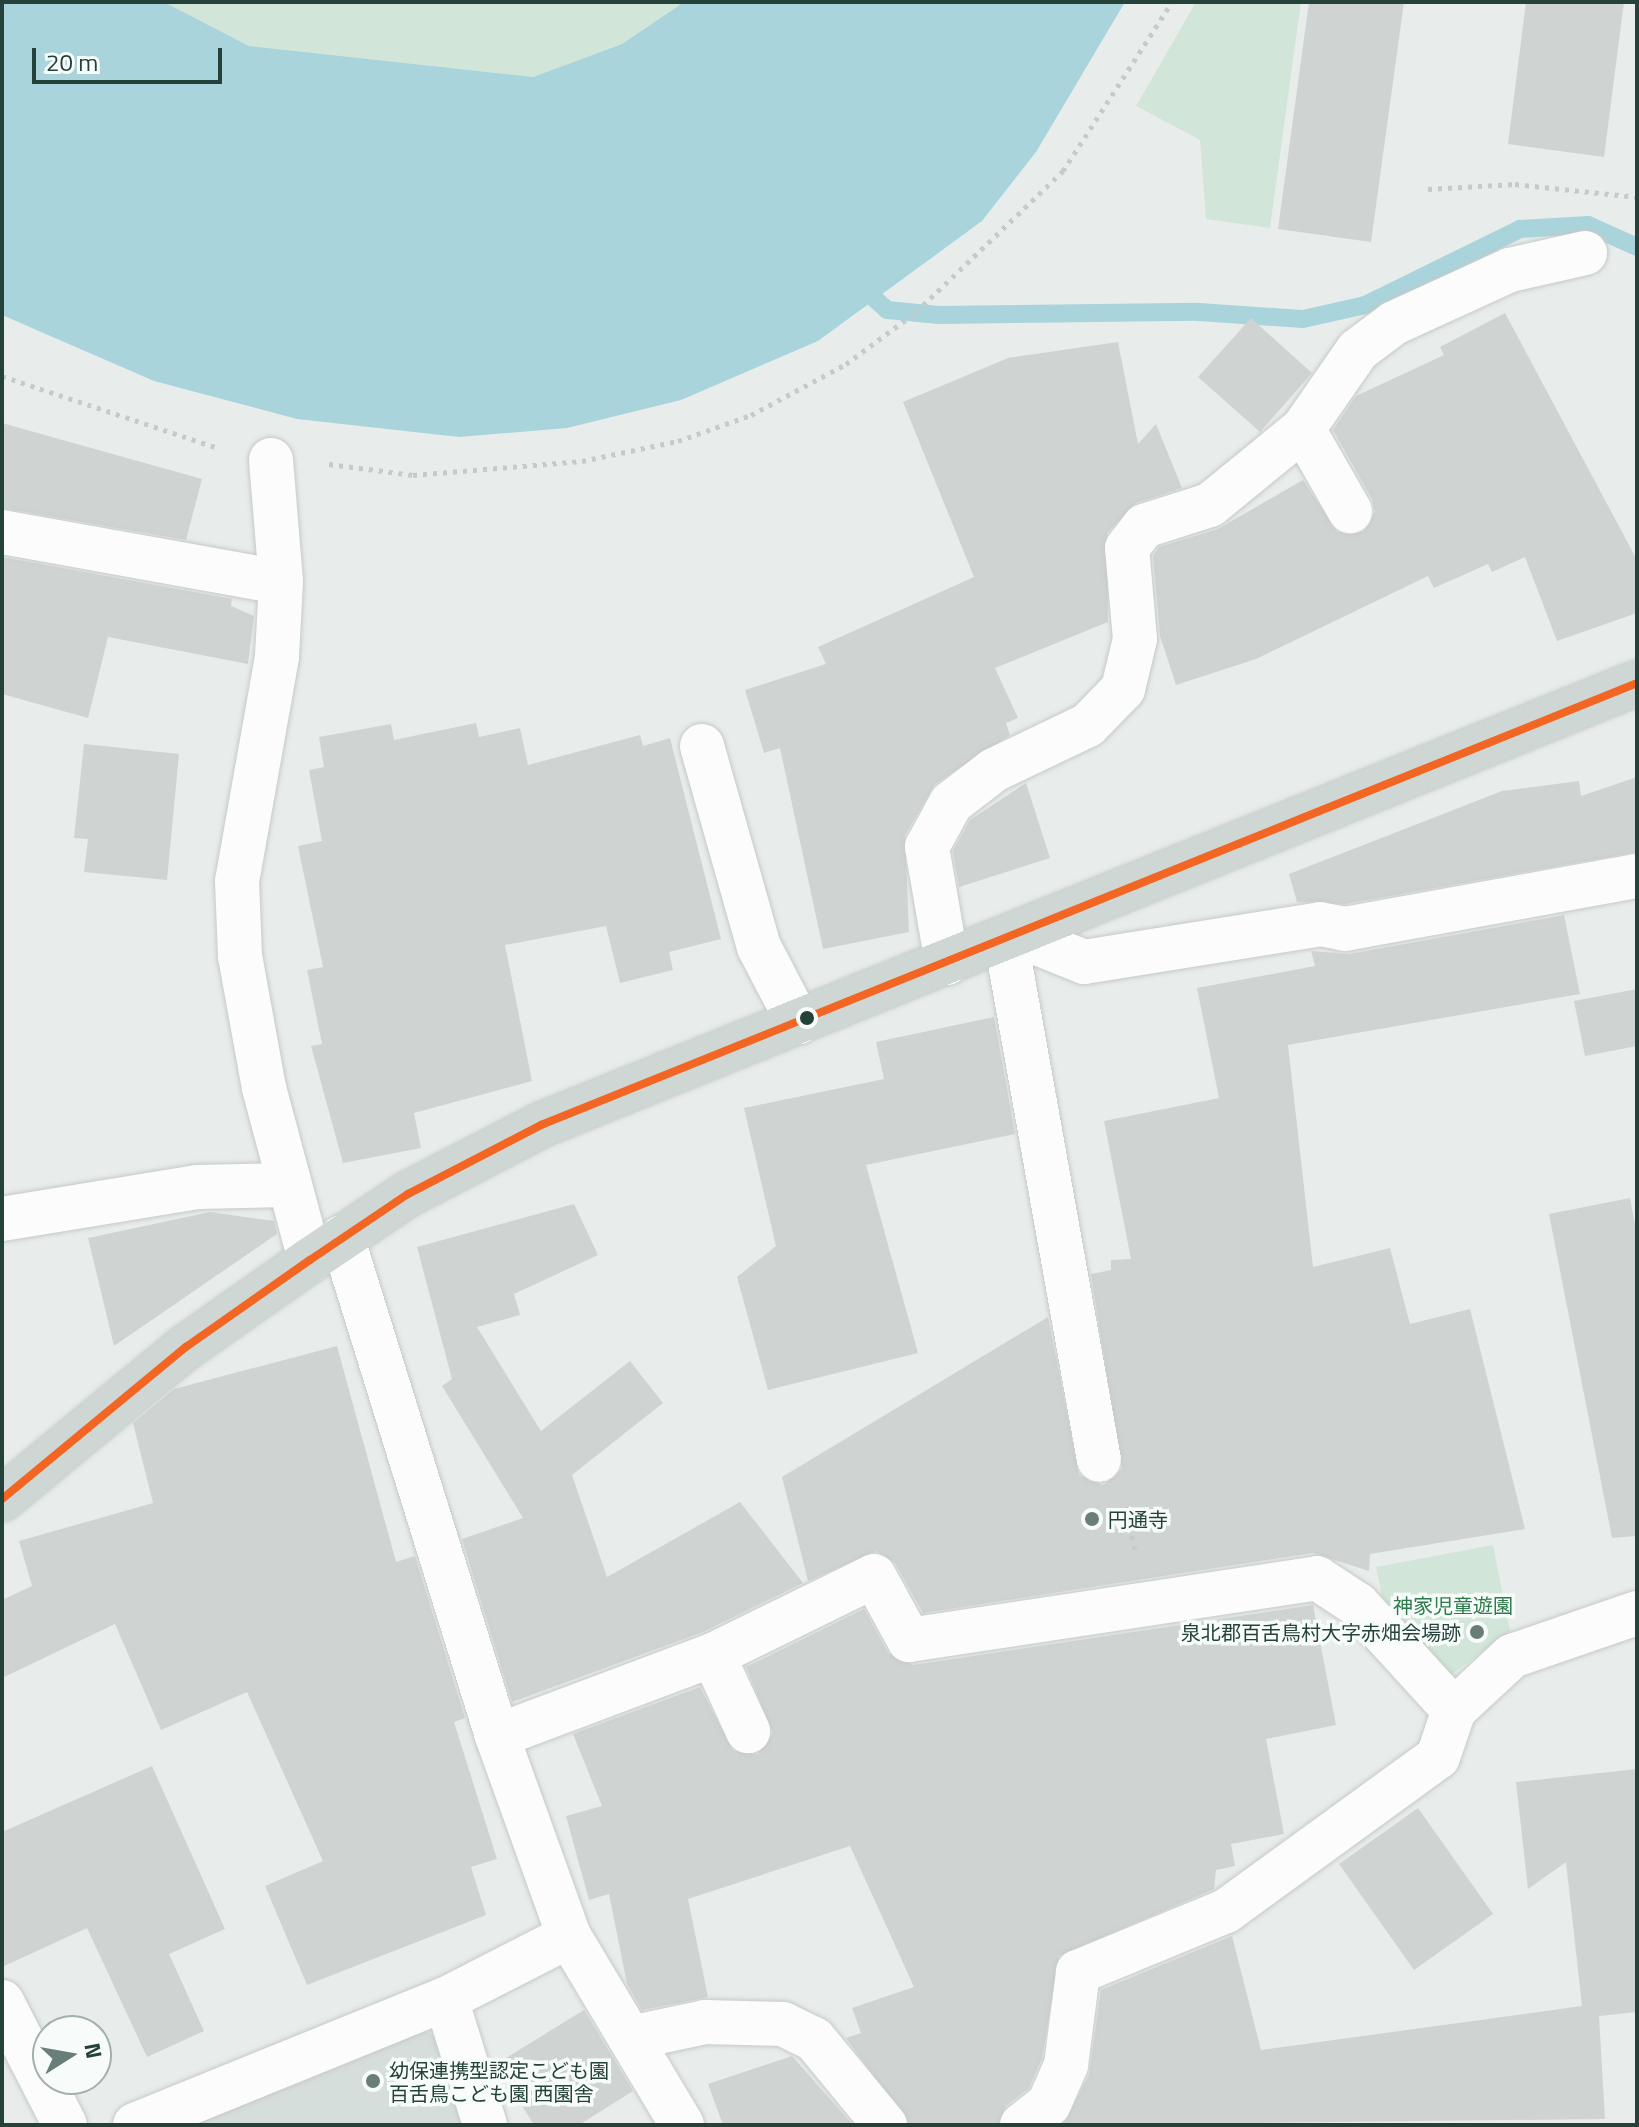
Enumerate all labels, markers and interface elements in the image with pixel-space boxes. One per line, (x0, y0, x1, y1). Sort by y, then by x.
scale bar (36, 32, 226, 82)
text: 20 m (46, 44, 98, 80)
unlabelled marker (799, 1010, 815, 1026)
place label: 円通寺 (1108, 1507, 1168, 1531)
marker: 円通寺 (1083, 1510, 1101, 1528)
park label: 神家児童遊園 (1393, 1593, 1513, 1617)
place label: 泉北郡百舌鳥村大字赤畑会場跡 (1181, 1620, 1461, 1644)
marker: 泉北郡百舌鳥村大字赤畑会場跡 (1468, 1623, 1486, 1641)
north arrow (32, 2015, 112, 2095)
text: N (75, 2040, 112, 2062)
place label: 幼保連携型認定こども園 百舌鳥こども園 西園舎 (389, 2058, 609, 2105)
marker: 幼保連携型認定こども園 百舌鳥こども園 西園舎 (364, 2072, 382, 2090)

